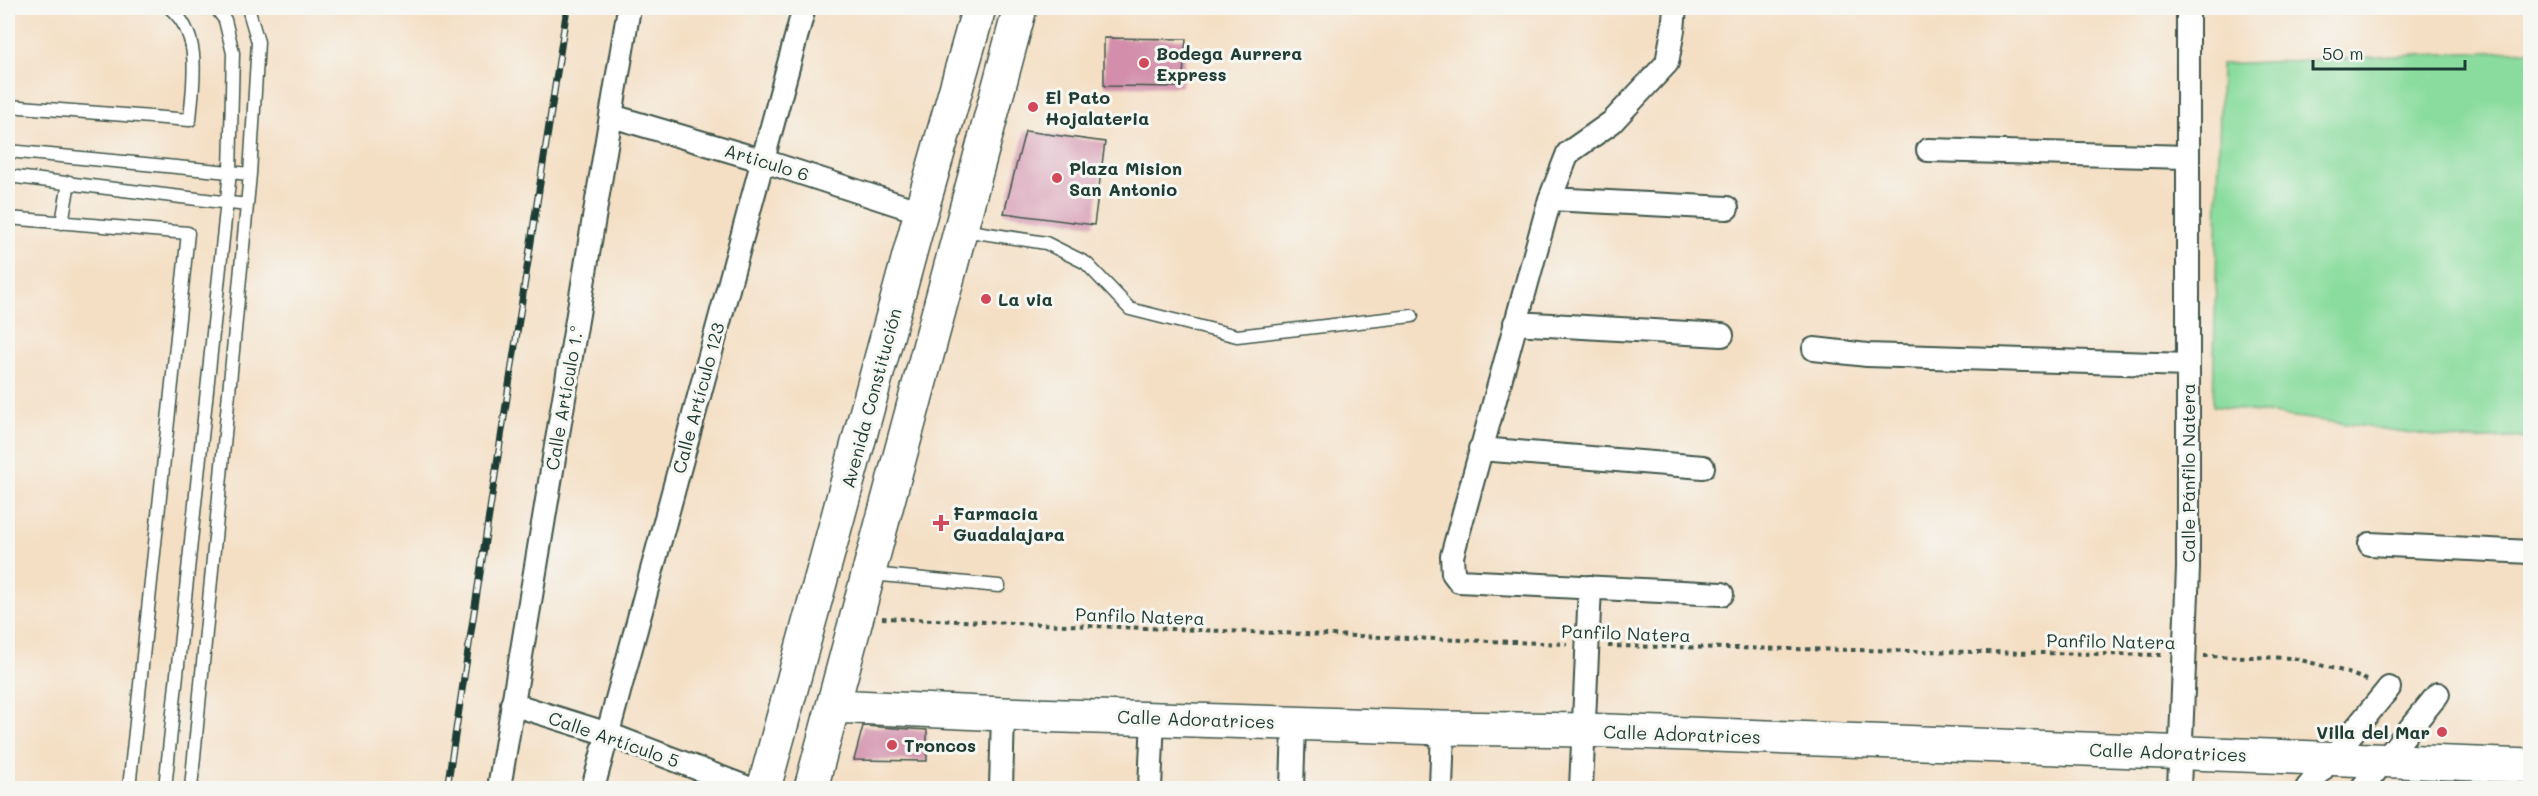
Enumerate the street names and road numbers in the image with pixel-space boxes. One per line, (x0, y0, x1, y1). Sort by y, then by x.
street label: Articulo 6 (722, 138, 812, 186)
street label: Avenida Constitución (835, 305, 907, 491)
street label: Calle Artículo 123 (666, 320, 730, 476)
street label: Calle Artículo 1.º (539, 324, 589, 472)
street label: Calle Pánfilo Natera (2176, 383, 2200, 563)
street label: Panfilo Natera (1075, 602, 1205, 630)
street label: Panfilo Natera (1561, 619, 1691, 647)
street label: Panfilo Natera (2046, 628, 2176, 654)
street label: Calle Adoratrices (1117, 704, 1275, 734)
street label: Calle Artículo 5 (545, 705, 683, 773)
street label: Calle Adoratrices (1603, 719, 1761, 749)
street label: Calle Adoratrices (2089, 737, 2247, 767)

